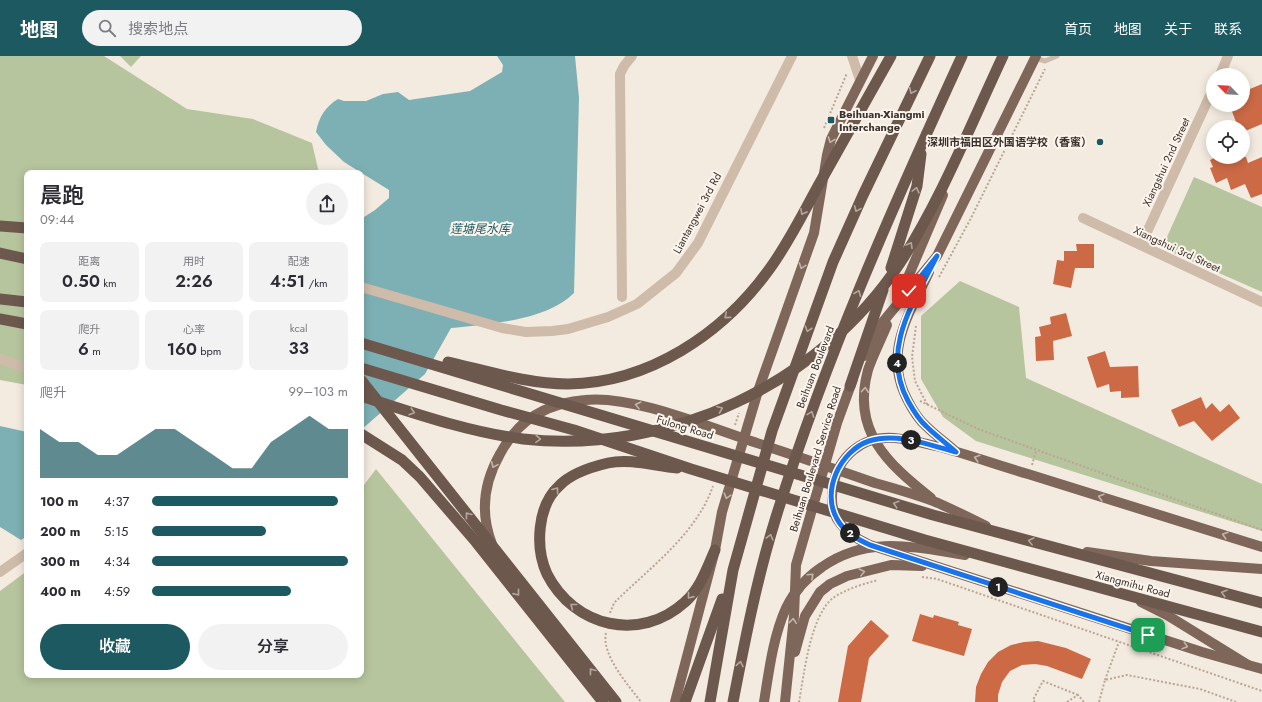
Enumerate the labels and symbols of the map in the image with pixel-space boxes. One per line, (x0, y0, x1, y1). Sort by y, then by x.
north arrow (1206, 68, 1250, 112)
one-way arrow (909, 86, 917, 94)
place label: Beihuan-Xiangmi Interchange (839, 106, 925, 135)
marker: Beihuan-Xiangmi Interchange (826, 115, 836, 125)
street label: Xiangshui 2nd Street (1138, 115, 1194, 209)
place label: 深圳市福田区外国语学校（香蜜） (927, 134, 1092, 150)
one-way arrow (828, 137, 836, 144)
marker: 深圳市福田区外国语学校（香蜜） (1095, 137, 1105, 147)
street label: Liantangwei 3rd Rd (669, 170, 725, 256)
one-way arrow (911, 187, 920, 194)
one-way arrow (854, 204, 862, 212)
one-way arrow (801, 208, 808, 215)
water label: 莲塘尾水库 (450, 220, 512, 238)
street label: Xiangshui 3rd Street (1131, 222, 1223, 276)
one-way arrow (906, 242, 913, 249)
one-way arrow (799, 263, 807, 270)
pin (892, 274, 926, 308)
one-way arrow (854, 289, 862, 296)
one-way arrow (724, 312, 732, 319)
street label: Beihuan Boulevard (792, 324, 838, 410)
one-way arrow (805, 325, 813, 332)
pin: 4 (887, 353, 907, 373)
street label: Beihuan Boulevard Service Road (785, 384, 845, 534)
one-way arrow (861, 387, 870, 393)
one-way arrow (634, 402, 641, 410)
one-way arrow (717, 406, 724, 414)
one-way arrow (408, 407, 415, 416)
one-way arrow (806, 410, 814, 417)
street label: Fulong Road (655, 411, 715, 443)
pin: 3 (901, 430, 921, 450)
one-way arrow (535, 435, 541, 444)
one-way arrow (973, 454, 980, 463)
one-way arrow (491, 460, 499, 468)
one-way arrow (551, 488, 558, 495)
one-way arrow (723, 493, 732, 500)
one-way arrow (1097, 493, 1104, 502)
one-way arrow (892, 500, 899, 509)
one-way arrow (465, 512, 472, 519)
pin: 2 (840, 523, 860, 543)
one-way arrow (1221, 532, 1228, 540)
one-way arrow (766, 534, 774, 541)
one-way arrow (1028, 537, 1035, 546)
street label: Xiangmihu Road (1094, 566, 1172, 602)
one-way arrow (858, 568, 865, 577)
one-way arrow (806, 574, 813, 581)
pin: 1 (988, 577, 1008, 597)
one-way arrow (513, 588, 520, 596)
one-way arrow (1221, 589, 1228, 598)
one-way arrow (687, 592, 694, 599)
one-way arrow (571, 604, 578, 611)
one-way arrow (789, 618, 798, 625)
pin (1131, 618, 1165, 652)
one-way arrow (1181, 642, 1188, 650)
one-way arrow (735, 661, 744, 667)
one-way arrow (590, 669, 597, 676)

